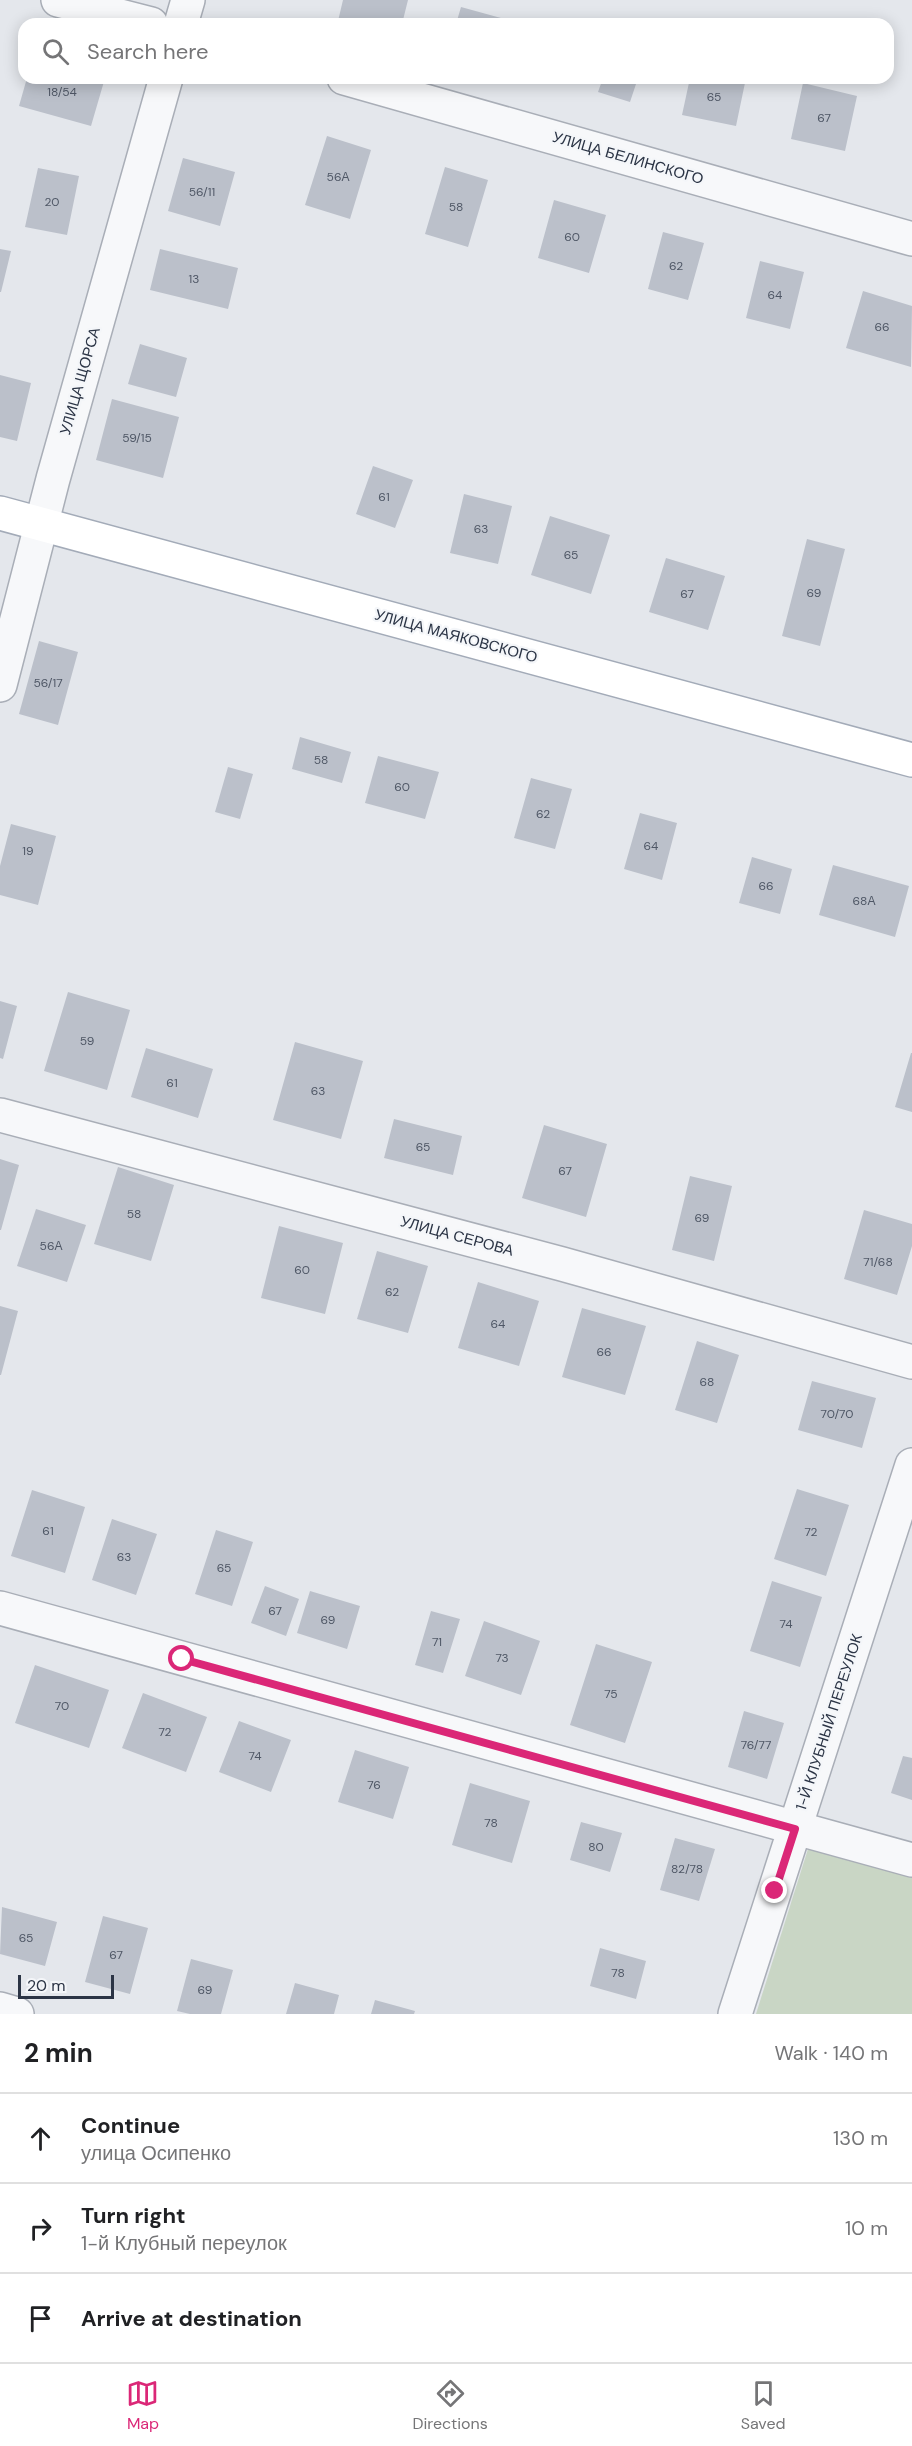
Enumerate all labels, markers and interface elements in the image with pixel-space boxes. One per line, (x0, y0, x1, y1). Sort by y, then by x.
search box (18, 18, 894, 84)
icon: search (39, 35, 72, 68)
text: Search here (87, 37, 208, 66)
house number: 18/54 (47, 84, 77, 100)
house number: 65 (707, 89, 721, 105)
house number: 67 (817, 110, 831, 126)
street label: УЛИЦА БЕЛИНСКОГО (550, 127, 706, 189)
house number: 56А (327, 169, 349, 185)
house number: 56/11 (189, 184, 215, 200)
house number: 20 (44, 194, 60, 210)
house number: 58 (449, 199, 463, 215)
house number: 60 (564, 229, 580, 245)
house number: 62 (669, 258, 683, 274)
house number: 13 (189, 271, 199, 287)
house number: 64 (768, 287, 782, 303)
house number: 66 (874, 319, 890, 335)
street label: УЛИЦА ЩОРСА (55, 325, 105, 437)
house number: 59/15 (122, 430, 152, 446)
house number: 61 (378, 489, 390, 505)
house number: 63 (474, 521, 488, 537)
house number: 65 (564, 547, 578, 563)
house number: 69 (807, 585, 821, 601)
house number: 67 (680, 586, 694, 602)
street label: УЛИЦА МАЯКОВСКОГО (372, 605, 540, 667)
house number: 56/17 (33, 675, 63, 691)
house number: 58 (314, 752, 328, 768)
house number: 60 (394, 779, 410, 795)
house number: 62 (536, 806, 550, 822)
house number: 64 (644, 838, 658, 854)
house number: 19 (22, 843, 34, 859)
house number: 66 (758, 878, 774, 894)
house number: 68А (853, 893, 875, 909)
house number: 59 (80, 1033, 94, 1049)
house number: 61 (166, 1075, 178, 1091)
house number: 63 (311, 1083, 325, 1099)
house number: 65 (416, 1139, 430, 1155)
house number: 67 (558, 1163, 572, 1179)
house number: 58 (127, 1206, 141, 1222)
house number: 69 (695, 1210, 709, 1226)
street label: УЛИЦА СЕРОВА (398, 1211, 516, 1261)
house number: 56А (40, 1238, 62, 1254)
house number: 71/68 (863, 1254, 893, 1270)
house number: 60 (294, 1262, 310, 1278)
house number: 62 (385, 1284, 399, 1300)
house number: 64 (491, 1316, 505, 1332)
house number: 66 (596, 1344, 612, 1360)
house number: 68 (700, 1374, 714, 1390)
house number: 70/70 (820, 1406, 854, 1422)
house number: 61 (42, 1523, 54, 1539)
house number: 72 (804, 1524, 818, 1540)
house number: 63 (117, 1549, 131, 1565)
house number: 65 (217, 1560, 231, 1576)
house number: 67 (268, 1603, 282, 1619)
house number: 69 (321, 1612, 335, 1628)
house number: 74 (780, 1616, 792, 1632)
street label: 1-Й КЛУБНЫЙ ПЕРЕУЛОК (791, 1631, 867, 1813)
house number: 71 (432, 1634, 442, 1650)
route start (168, 1645, 194, 1671)
house number: 73 (495, 1650, 509, 1666)
house number: 75 (604, 1686, 618, 1702)
house number: 70 (55, 1698, 69, 1714)
house number: 72 (158, 1724, 172, 1740)
house number: 76/77 (741, 1737, 771, 1753)
house number: 74 (249, 1748, 261, 1764)
house number: 76 (367, 1777, 381, 1793)
house number: 78 (484, 1815, 498, 1831)
house number: 80 (588, 1839, 604, 1855)
house number: 82/78 (671, 1861, 703, 1877)
route end (761, 1877, 787, 1903)
house number: 65 (19, 1930, 33, 1946)
house number: 67 (109, 1947, 123, 1963)
house number: 78 (611, 1965, 625, 1981)
scale bar (18, 1972, 114, 2000)
text: 20 m (27, 1975, 66, 1996)
house number: 69 (198, 1982, 212, 1998)
text: 2 min (24, 2036, 93, 2070)
text: Walk · 140 m (774, 2040, 888, 2066)
text: Continue (81, 2111, 180, 2140)
icon: ahead (24, 2122, 57, 2155)
text: 130 m (833, 2125, 888, 2151)
text: улица Осипенко (81, 2140, 231, 2166)
text: Turn right (81, 2201, 186, 2230)
icon: right (24, 2212, 57, 2245)
text: 10 m (845, 2215, 888, 2241)
text: 1-й Клубный переулок (81, 2230, 287, 2256)
icon: arrive (24, 2302, 57, 2335)
text: Arrive at destination (81, 2304, 302, 2333)
tab: Map (126, 2377, 159, 2434)
tab: Directions (412, 2377, 488, 2434)
tab: Saved (741, 2377, 786, 2434)

